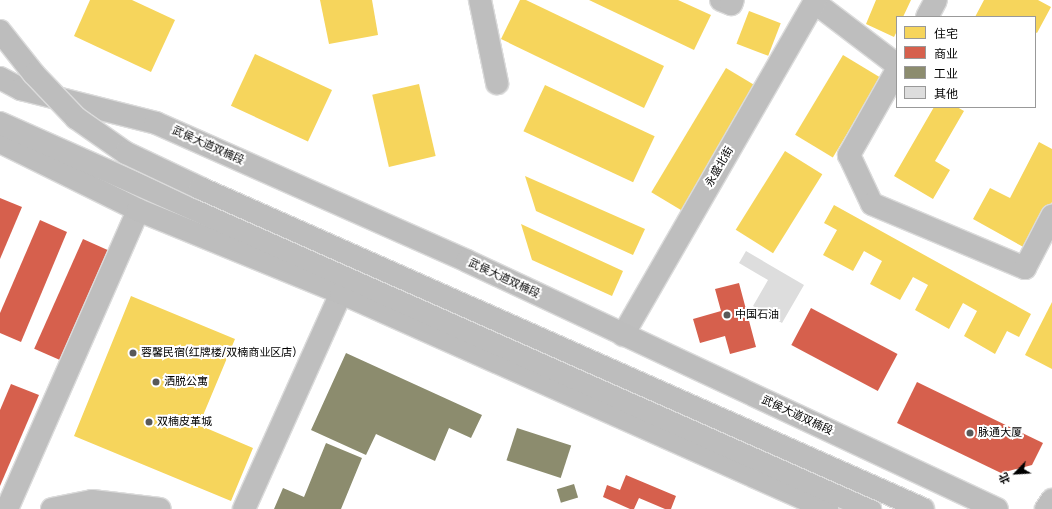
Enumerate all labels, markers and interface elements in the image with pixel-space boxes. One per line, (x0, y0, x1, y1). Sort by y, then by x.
legend (896, 16, 1036, 108)
text: 住宅 (934, 27, 958, 41)
text: 商业 (934, 47, 958, 61)
text: 工业 (934, 67, 958, 81)
text: 其他 (934, 87, 958, 101)
street label: 武侯大道双楠段 (170, 124, 246, 168)
street label: 永盛北街 (703, 145, 737, 189)
street label: 武侯大道双楠段 (466, 257, 542, 301)
place label: 中国石油 (735, 308, 779, 322)
marker: 中国石油 (722, 310, 732, 320)
place label: 蓉馨民宿(红牌楼/双楠商业区店) (141, 346, 296, 360)
marker: 蓉馨民宿(红牌楼/双楠商业区店) (128, 348, 138, 358)
place label: 洒脱公寓 (164, 375, 208, 389)
marker: 洒脱公寓 (151, 377, 161, 387)
street label: 武侯大道双楠段 (759, 394, 835, 438)
place label: 双楠皮革城 (157, 415, 212, 429)
marker: 双楠皮革城 (144, 417, 154, 427)
place label: 脉通大厦 (978, 426, 1022, 440)
marker: 脉通大厦 (965, 428, 975, 438)
north arrow (996, 453, 1036, 493)
text: 北 (996, 471, 1013, 486)

